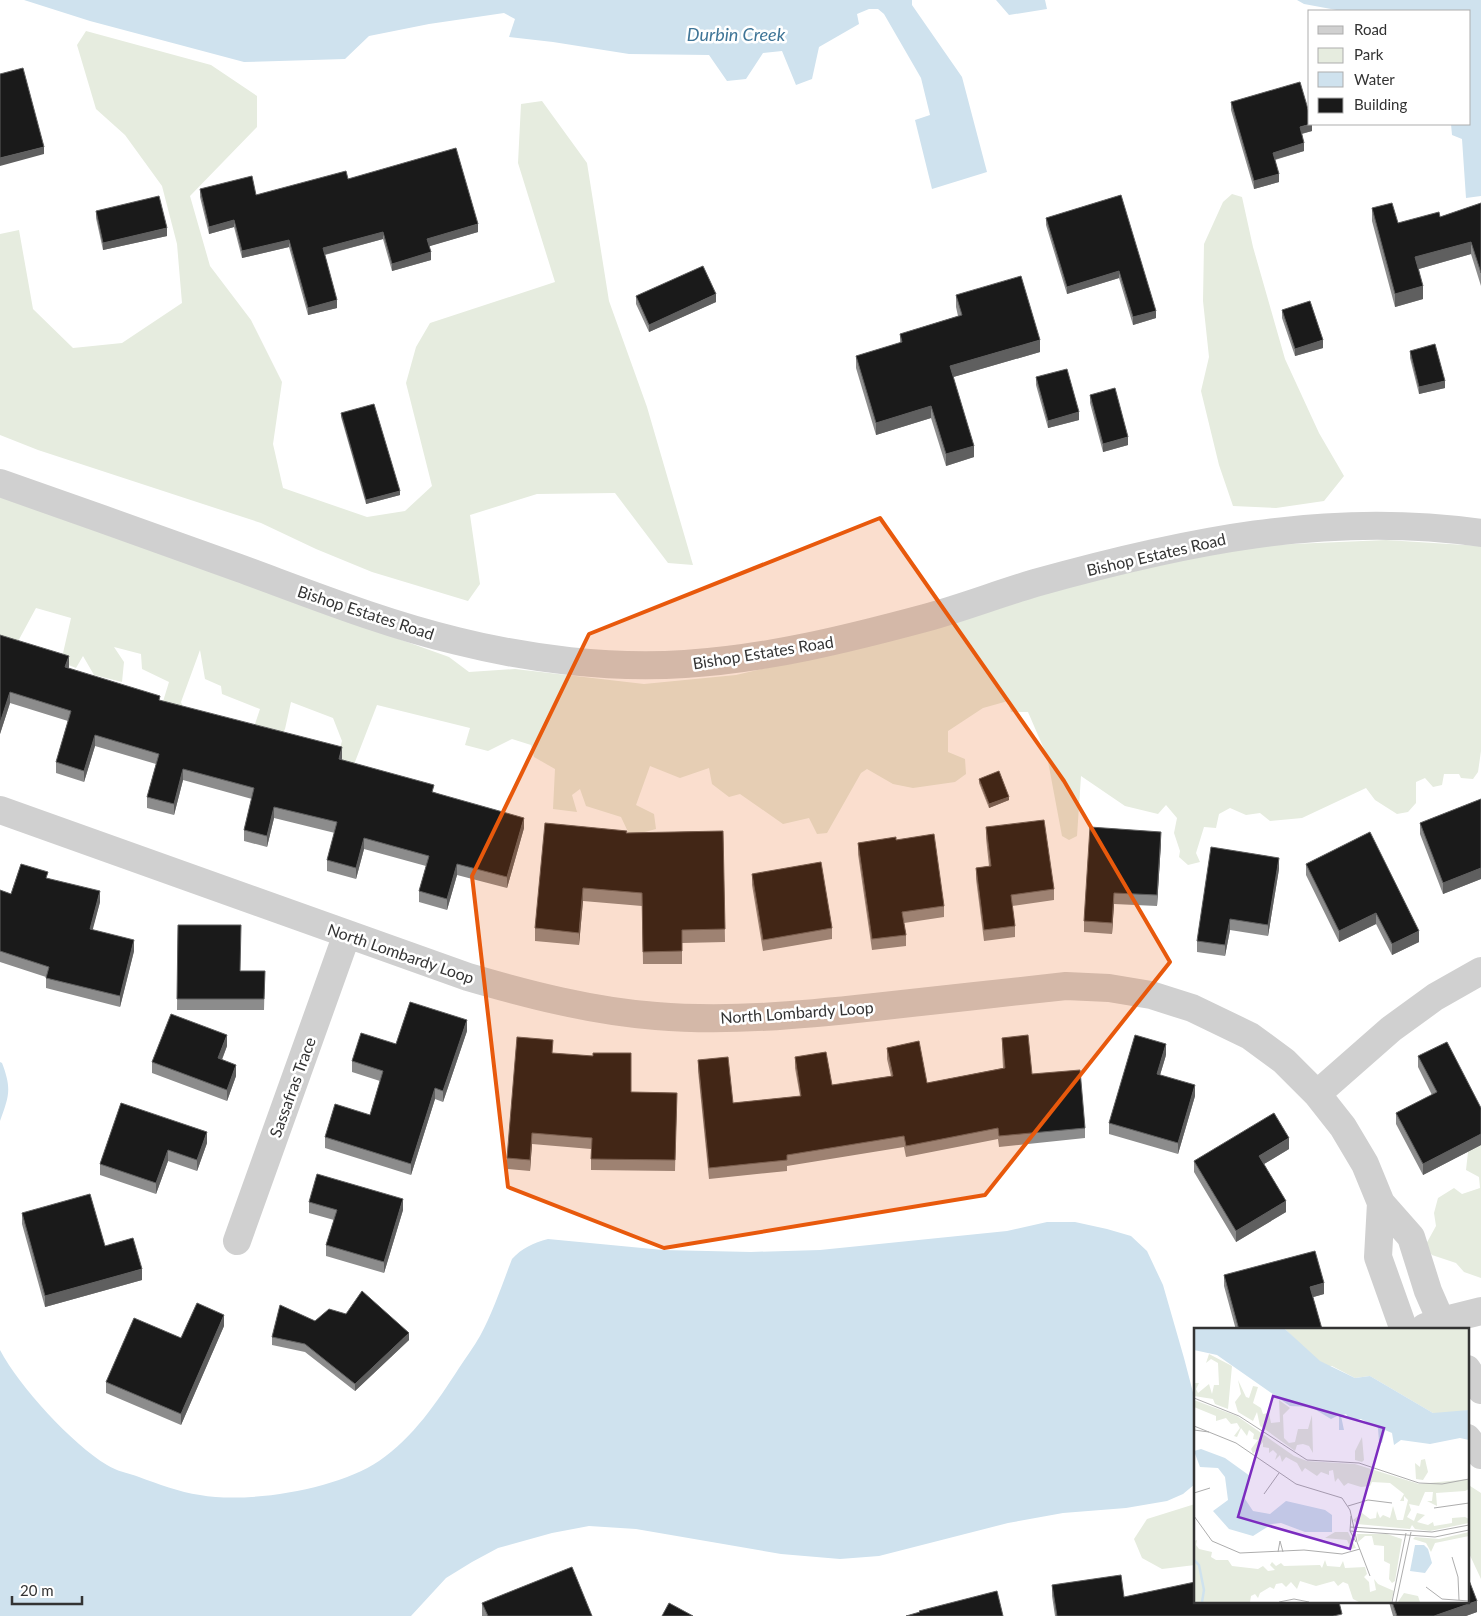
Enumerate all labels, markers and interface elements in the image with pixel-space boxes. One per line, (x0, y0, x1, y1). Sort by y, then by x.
legend (1308, 10, 1471, 125)
text: Road (1354, 20, 1387, 38)
water label: Durbin Creek (687, 23, 786, 45)
text: Park (1354, 45, 1384, 63)
text: Water (1354, 70, 1395, 88)
text: Building (1354, 95, 1407, 113)
street label: Bishop Estates Road (1085, 529, 1227, 579)
street label: Bishop Estates Road (295, 581, 437, 643)
street label: Bishop Estates Road (691, 631, 835, 673)
street label: North Lombardy Loop (325, 919, 477, 987)
street label: North Lombardy Loop (720, 997, 874, 1027)
street label: Sassafras Trace (265, 1034, 319, 1140)
inset map (1194, 1328, 1468, 1604)
scale bar (12, 1574, 82, 1606)
text: 20 m (20, 1581, 54, 1599)

